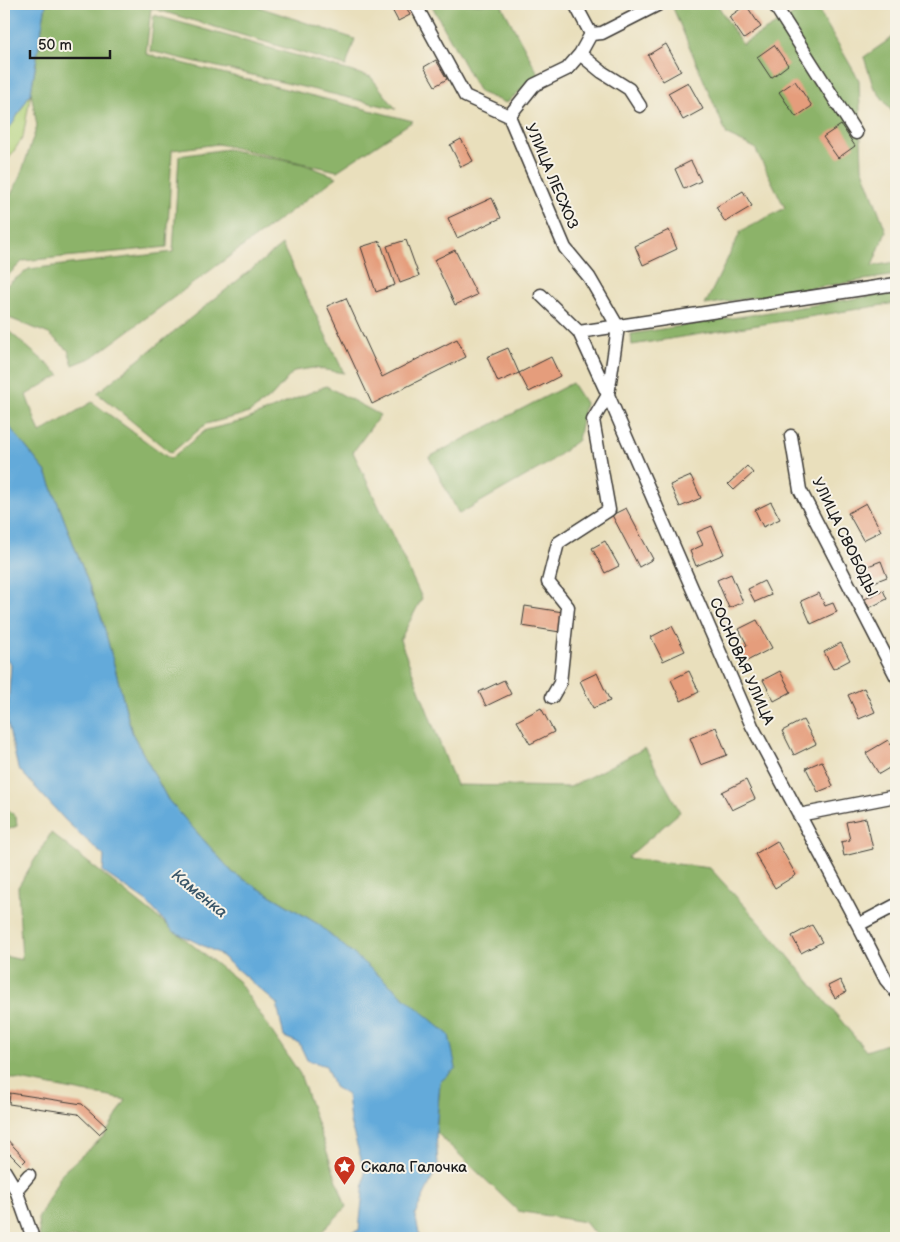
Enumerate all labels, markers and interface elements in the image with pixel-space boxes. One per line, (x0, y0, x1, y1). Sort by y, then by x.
scale bar (30, 28, 110, 60)
text: 50 m (38, 36, 72, 55)
street label: УЛИЦА ЛЕСХОЗ (521, 121, 582, 232)
street label: УЛИЦА СВОБОДЫ (807, 474, 882, 600)
street label: СОСНОВАЯ УЛИЦА (705, 595, 778, 729)
water label: Каменка (167, 866, 231, 922)
place icon: Скала Галочка (333, 1155, 357, 1186)
place label: Скала Галочка (361, 1158, 467, 1177)

